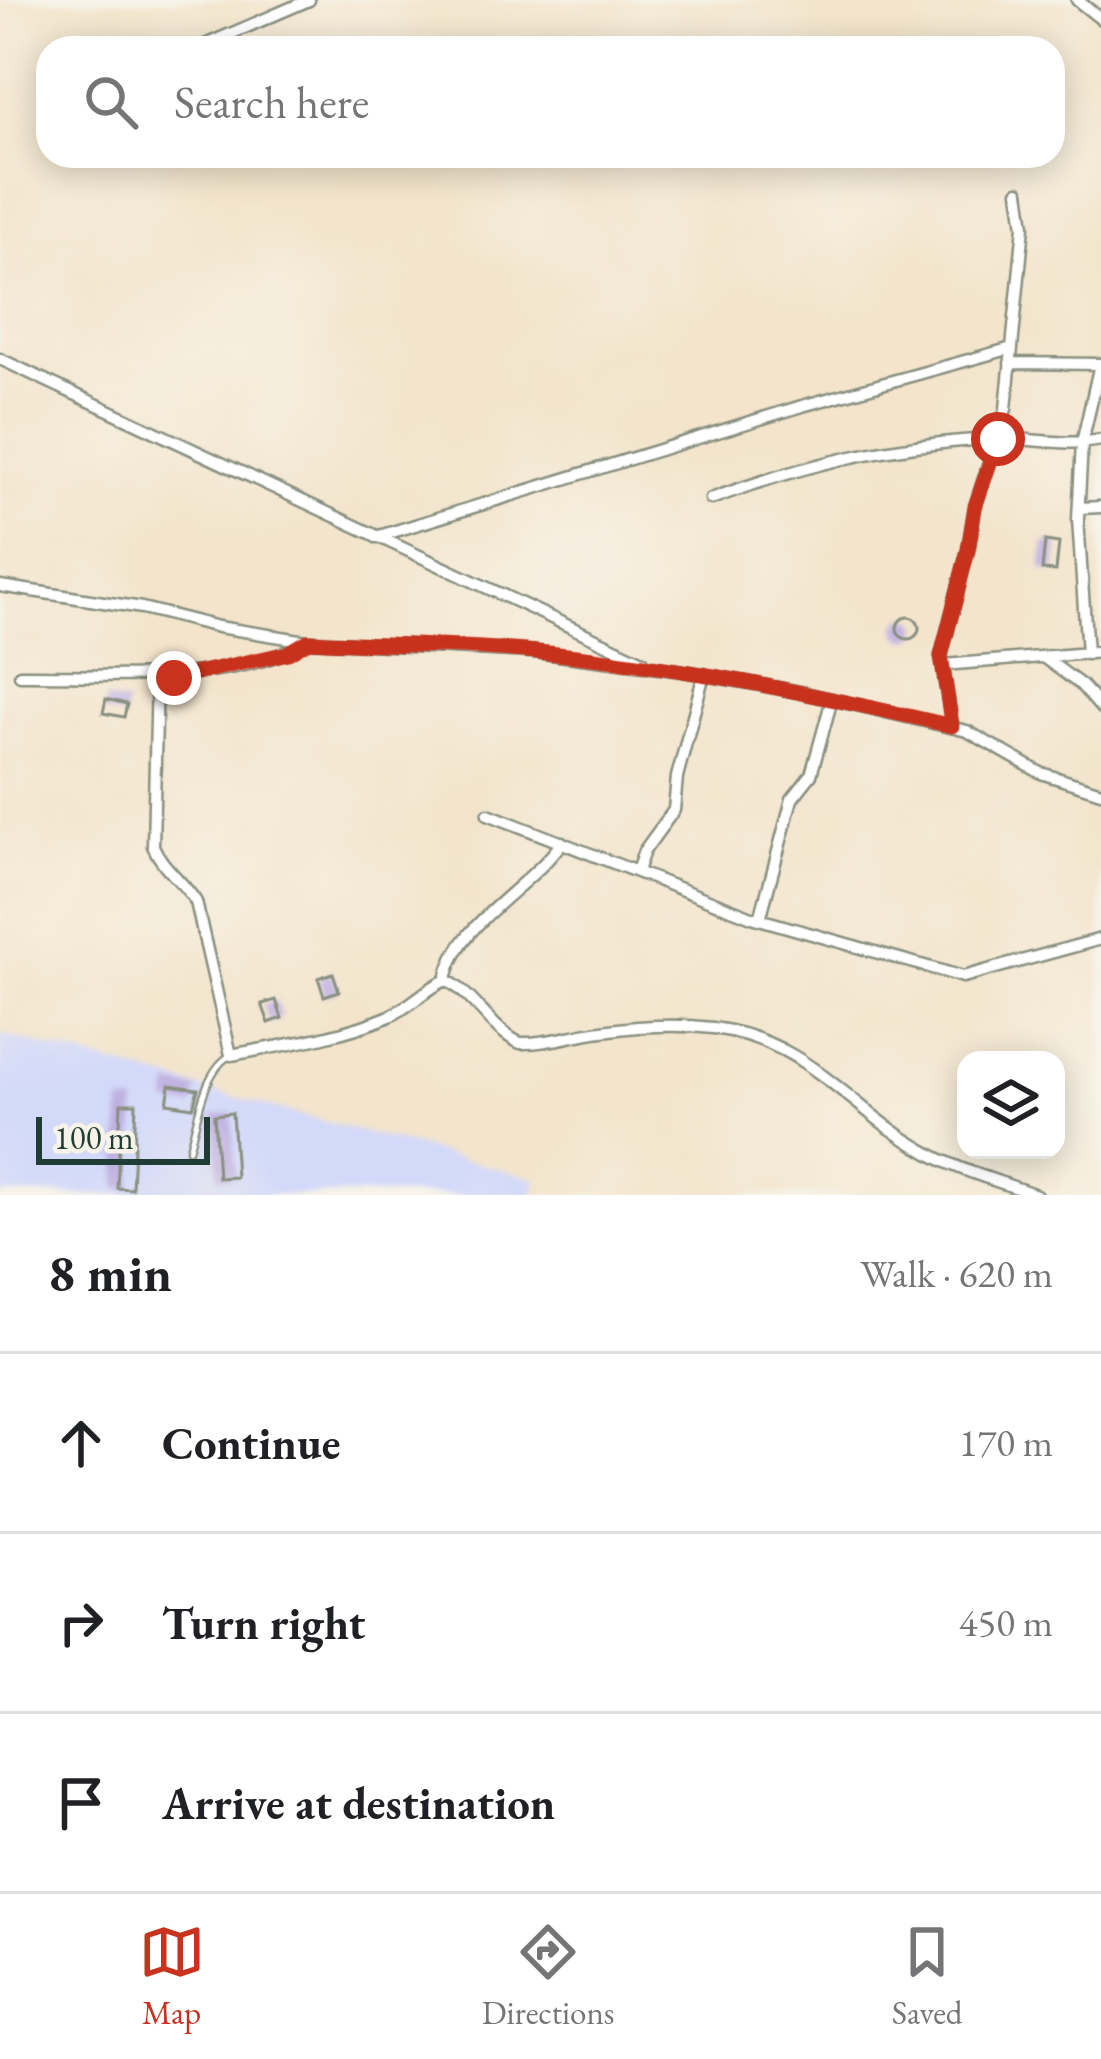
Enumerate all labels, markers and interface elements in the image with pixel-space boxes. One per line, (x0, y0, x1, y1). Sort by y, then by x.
search box (36, 36, 1065, 168)
icon: search (78, 69, 144, 135)
text: Search here (174, 73, 369, 131)
route start (971, 412, 1025, 466)
route end (147, 651, 201, 705)
map controls (957, 1051, 1065, 1159)
button: layers (957, 1051, 1065, 1159)
scale bar (36, 1111, 210, 1164)
text: 100 m (54, 1116, 134, 1159)
text: 8 min (48, 1240, 172, 1306)
text: Walk · 620 m (860, 1248, 1053, 1299)
icon: ahead (48, 1410, 114, 1476)
text: Continue (162, 1414, 340, 1472)
text: 170 m (959, 1417, 1053, 1468)
icon: right (48, 1590, 114, 1656)
text: Turn right (162, 1594, 365, 1652)
text: 450 m (959, 1597, 1053, 1648)
icon: arrive (48, 1770, 114, 1836)
text: Arrive at destination (162, 1774, 555, 1832)
tab: Map (139, 1919, 205, 2034)
tab: Directions (482, 1919, 615, 2034)
tab: Saved (892, 1919, 962, 2034)

